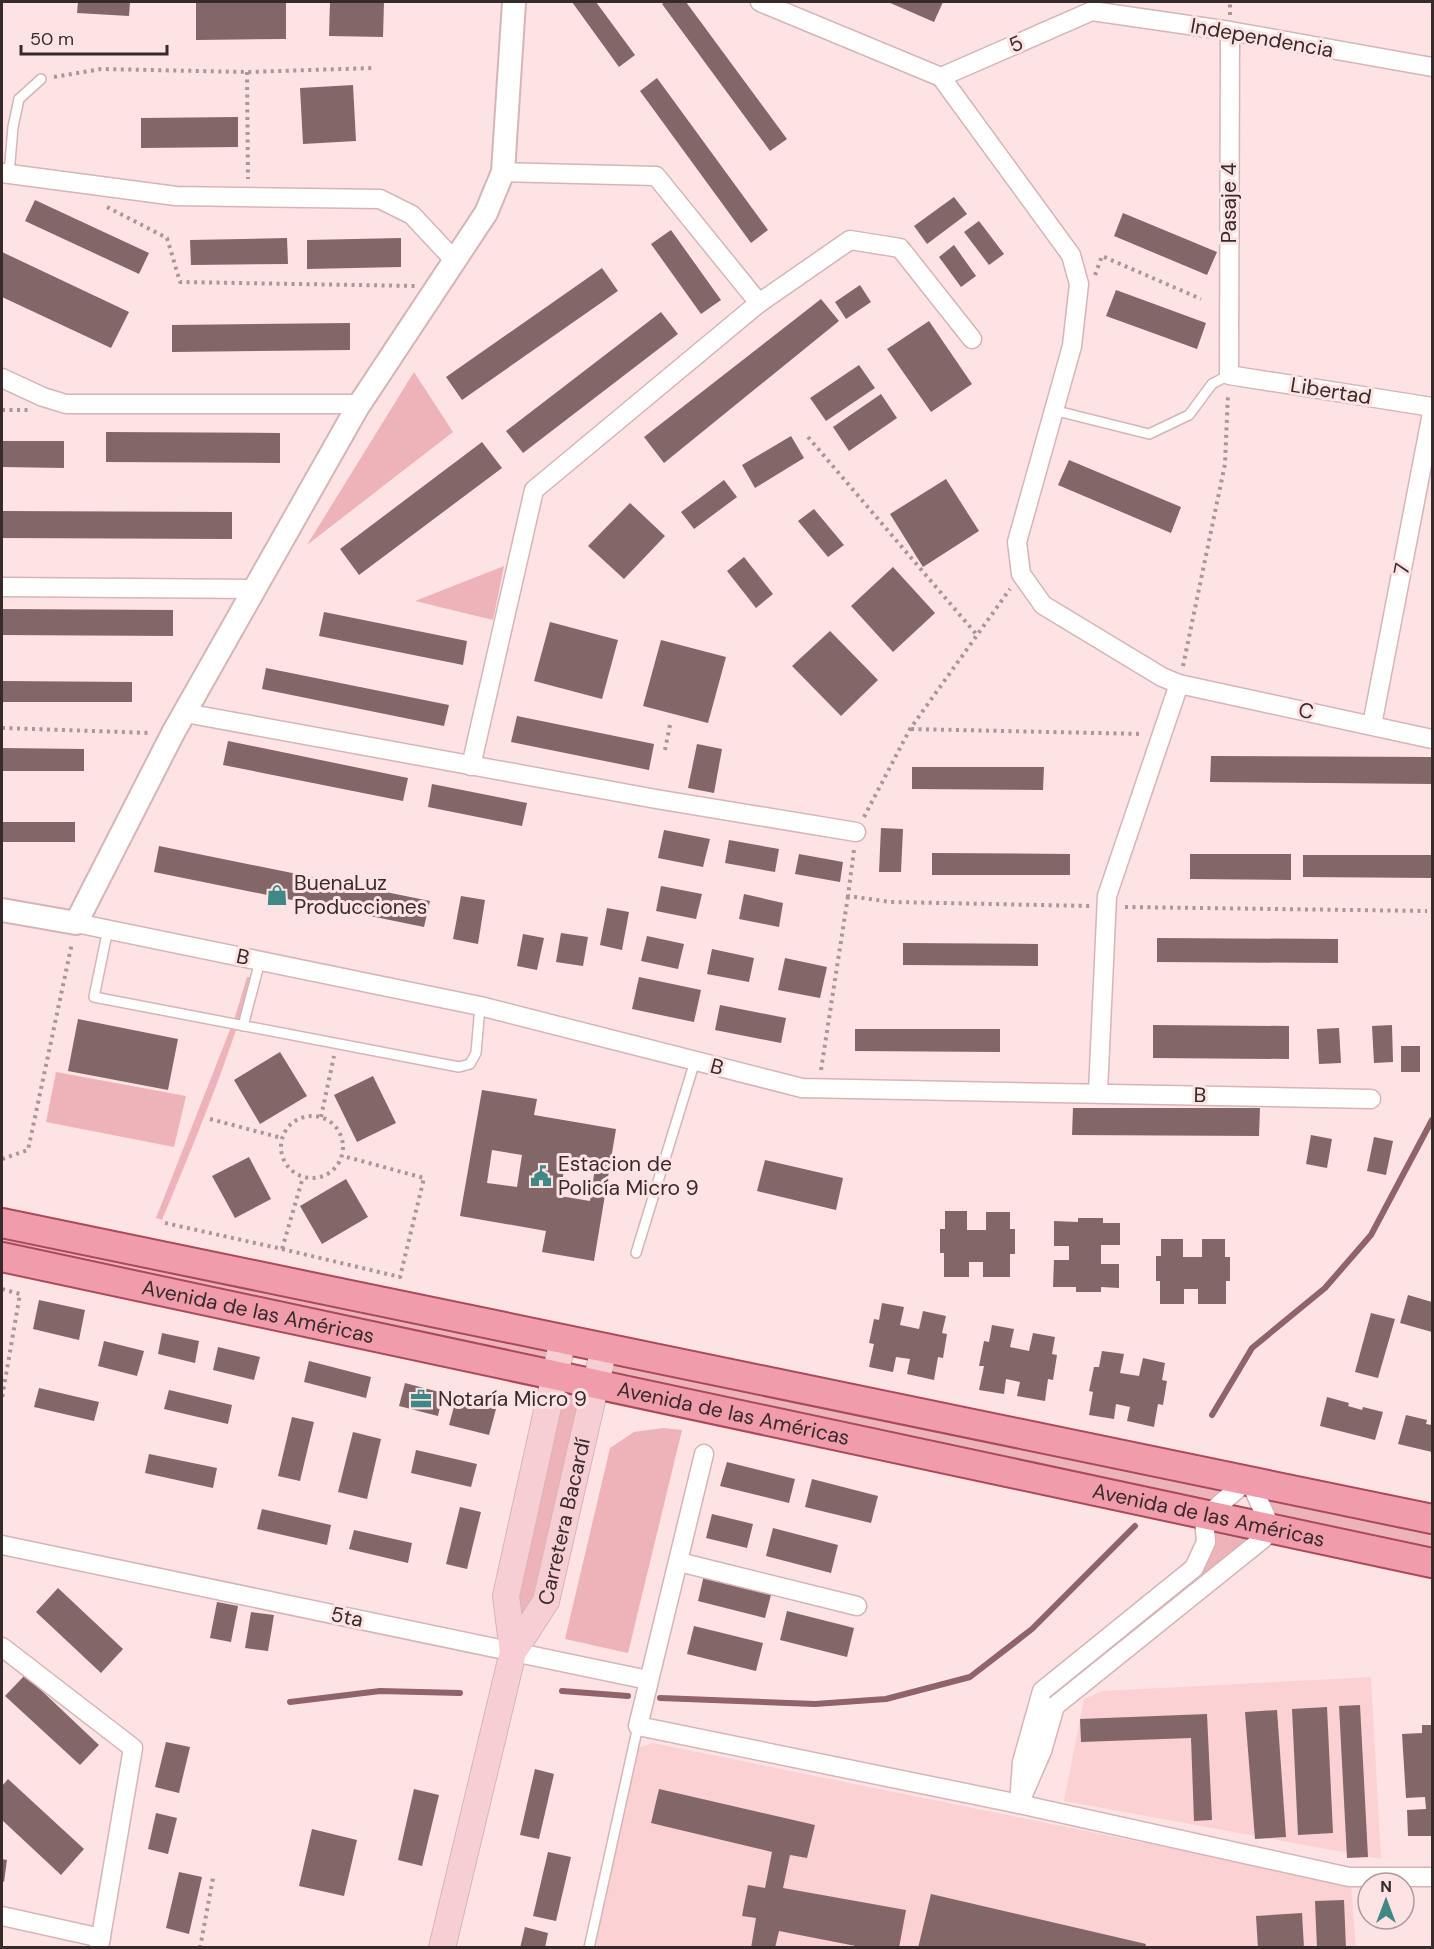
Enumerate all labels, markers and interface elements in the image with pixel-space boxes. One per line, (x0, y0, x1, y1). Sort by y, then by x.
street label: Independencia (1188, 12, 1336, 64)
scale bar (21, 18, 166, 56)
text: 50 m (30, 27, 74, 51)
street label: 5 (1004, 29, 1028, 59)
street label: Pasaje 4 (1215, 163, 1243, 243)
street label: Libertad (1288, 371, 1374, 411)
street label: 7 (1387, 561, 1417, 577)
street label: C (1296, 696, 1316, 726)
place label: BuenaLuz Producciones (294, 869, 427, 921)
shop icon: BuenaLuz Producciones (265, 883, 289, 907)
street label: B (234, 942, 252, 972)
street label: B (707, 1052, 727, 1082)
street label: B (1193, 1081, 1207, 1109)
place label: Estacion de Policía Micro 9 (558, 1150, 699, 1202)
public building icon: Estacion de Policía Micro 9 (529, 1164, 553, 1188)
street label: Avenida de las Américas (139, 1273, 377, 1350)
street label: Avenida de las Américas (615, 1375, 852, 1452)
place label: Notaría Micro 9 (438, 1385, 587, 1413)
office icon: Notaría Micro 9 (409, 1387, 433, 1411)
street label: Carretera Bacardí (532, 1435, 597, 1608)
street label: Avenida de las Américas (1090, 1477, 1328, 1554)
street label: 5ta (328, 1600, 366, 1634)
north arrow (1356, 1871, 1416, 1931)
text: N (1380, 1876, 1392, 1897)

